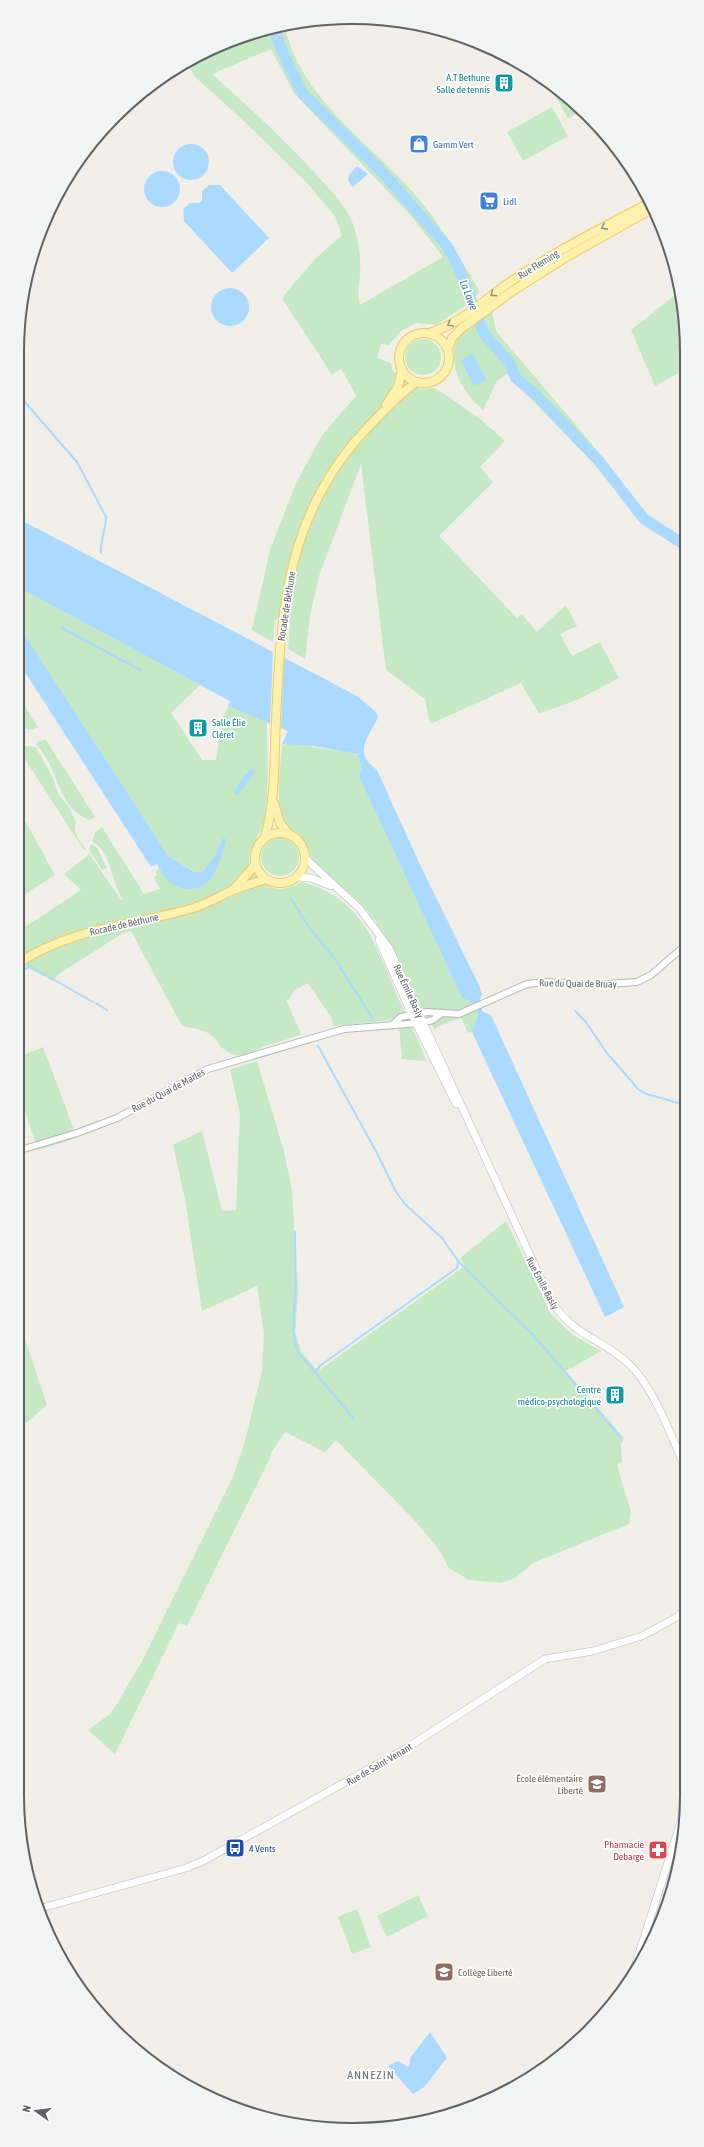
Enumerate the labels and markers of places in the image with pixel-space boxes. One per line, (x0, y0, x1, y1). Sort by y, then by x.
place label: A.T Bethune -Salle de tennis (434, 72, 490, 95)
building icon: A.T Bethune -Salle de tennis (493, 72, 515, 94)
shop icon: Gamm Vert (408, 133, 430, 155)
place label: Gamm Vert (433, 139, 474, 150)
supermarket icon: Lidl (478, 190, 500, 212)
place label: Lidl (503, 196, 517, 207)
building icon: Salle Élie Cléret (187, 717, 209, 739)
place label: Salle Élie Cléret (212, 717, 246, 740)
place label: Centre médico-psychologique (518, 1384, 601, 1407)
building icon: Centre médico-psychologique (604, 1384, 626, 1406)
place label: École élémentaire Liberté (516, 1773, 583, 1796)
school or university icon: École élémentaire Liberté (586, 1773, 608, 1795)
bus stop icon: 4 Vents (224, 1837, 246, 1859)
place label: Pharmacie Debarge (604, 1839, 644, 1862)
pharmacy icon: Pharmacie Debarge (647, 1839, 669, 1861)
place label: 4 Vents (249, 1843, 276, 1854)
school or university icon: Collège Liberté (433, 1961, 455, 1983)
place label: Collège Liberté (458, 1967, 513, 1978)

